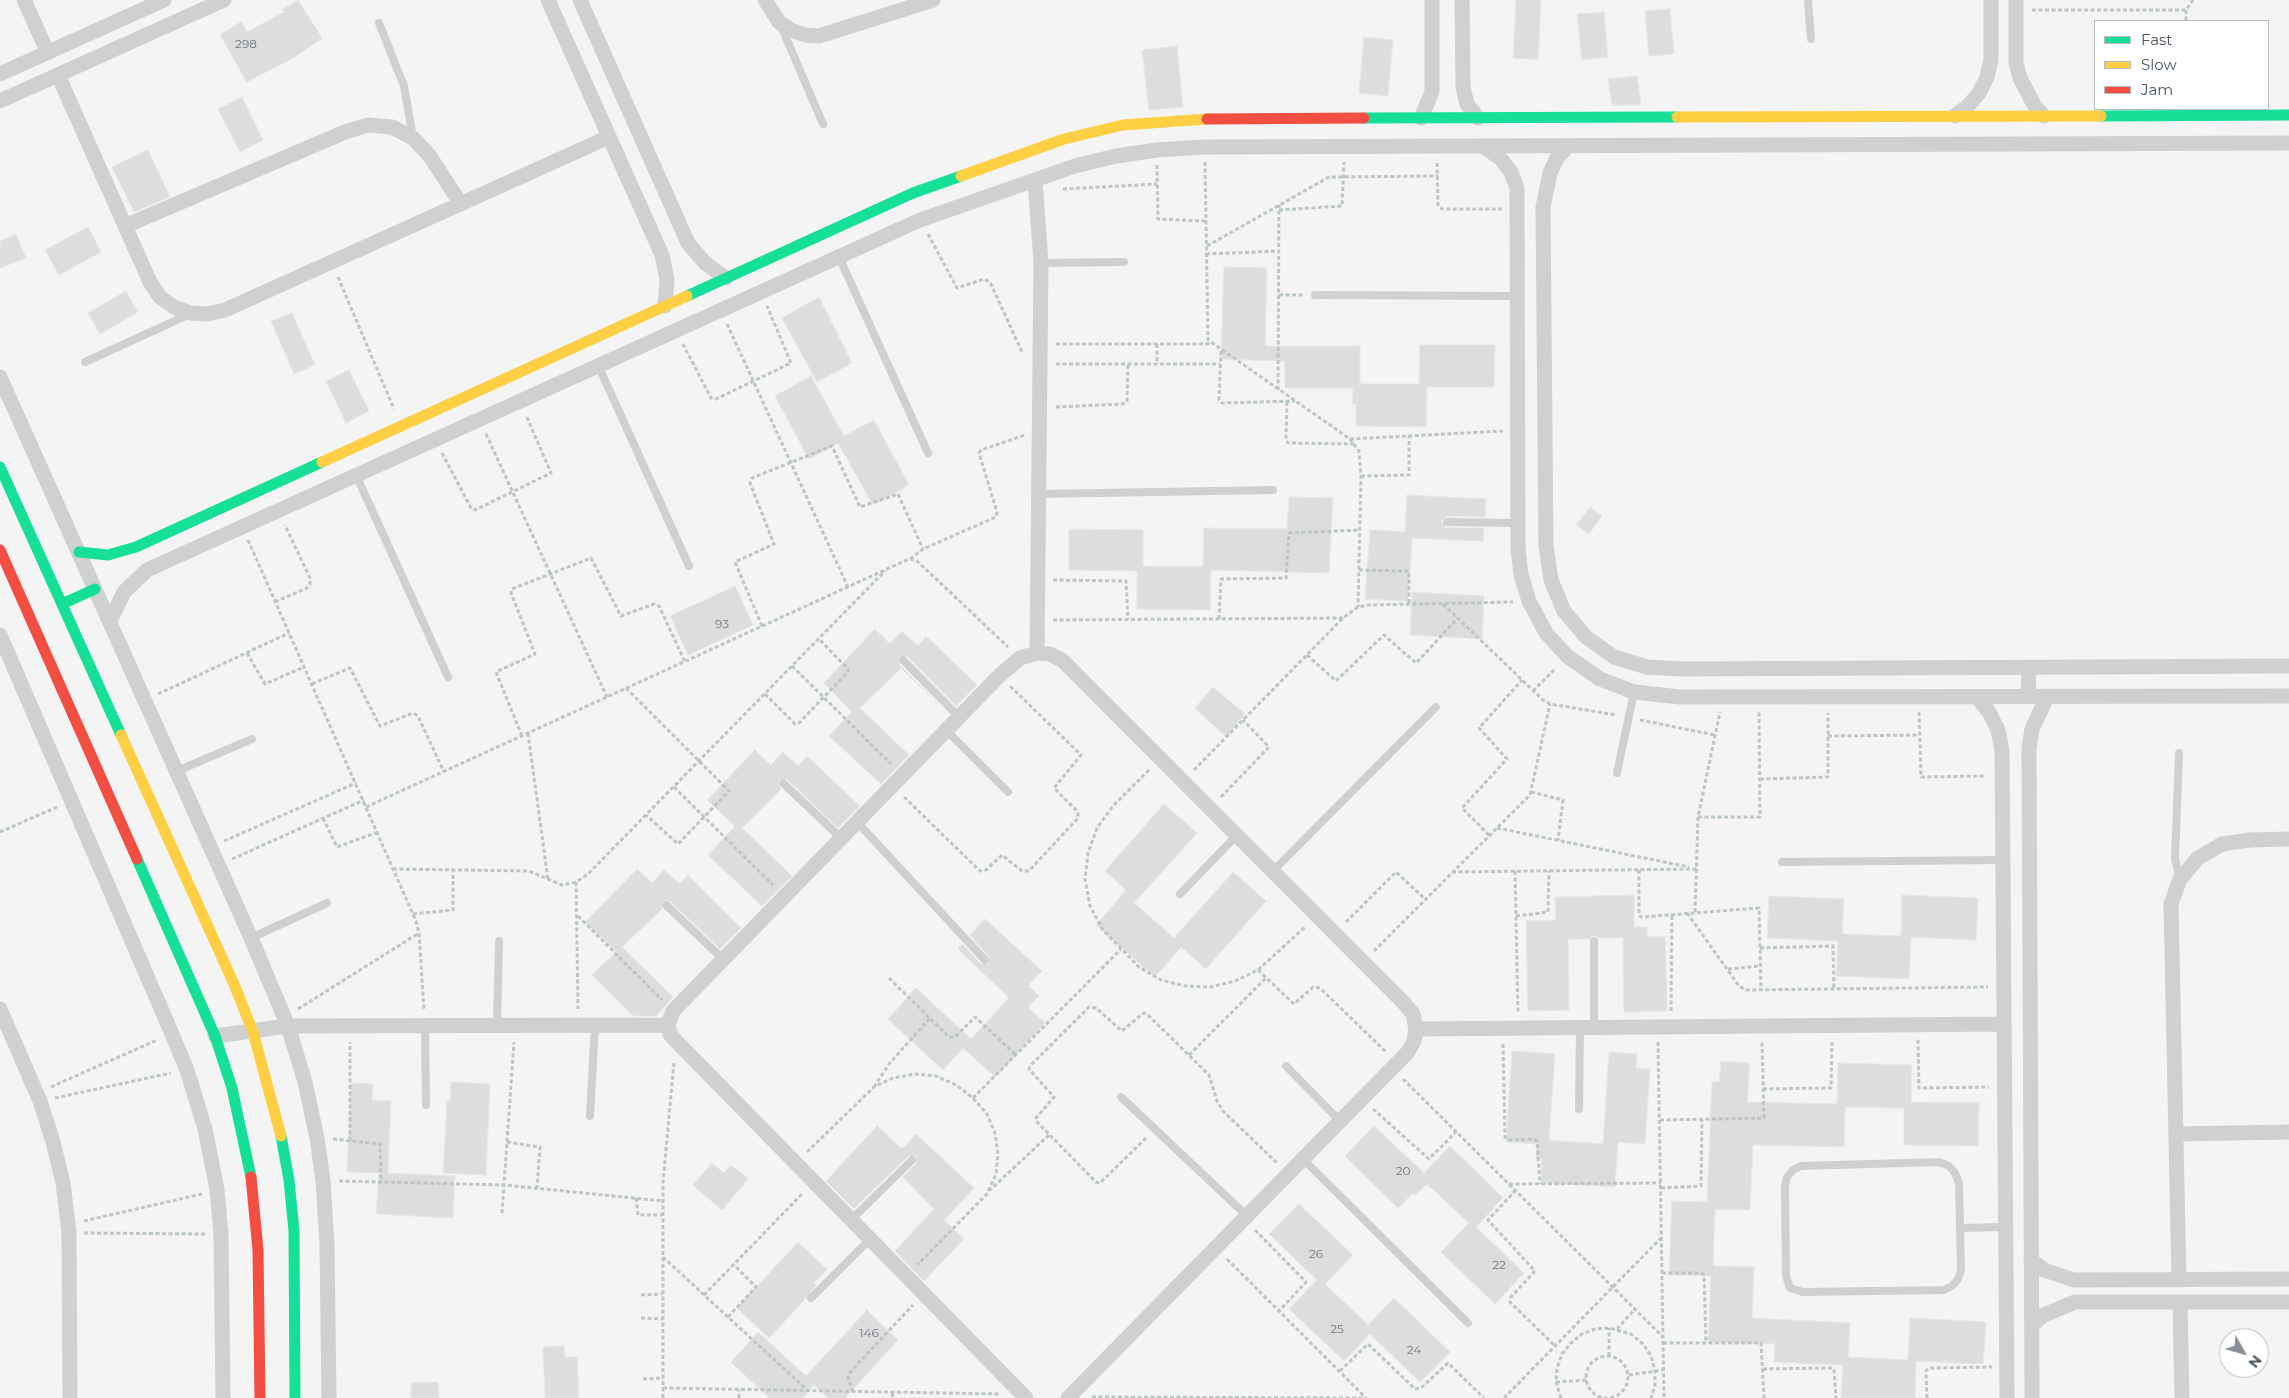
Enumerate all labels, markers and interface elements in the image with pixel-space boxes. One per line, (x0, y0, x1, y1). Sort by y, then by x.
legend (2094, 20, 2269, 110)
text: Fast (2141, 30, 2172, 49)
house number: 298 (235, 37, 257, 51)
text: Slow (2141, 55, 2177, 74)
text: Jam (2141, 80, 2173, 99)
house number: 93 (715, 617, 729, 631)
house number: 20 (1396, 1164, 1410, 1178)
house number: 26 (1309, 1247, 1323, 1261)
house number: 22 (1492, 1258, 1506, 1272)
house number: 25 (1330, 1322, 1344, 1336)
house number: 146 (859, 1326, 879, 1340)
north arrow (2219, 1328, 2269, 1378)
house number: 24 (1407, 1343, 1421, 1357)
text: N (2244, 1352, 2266, 1372)

